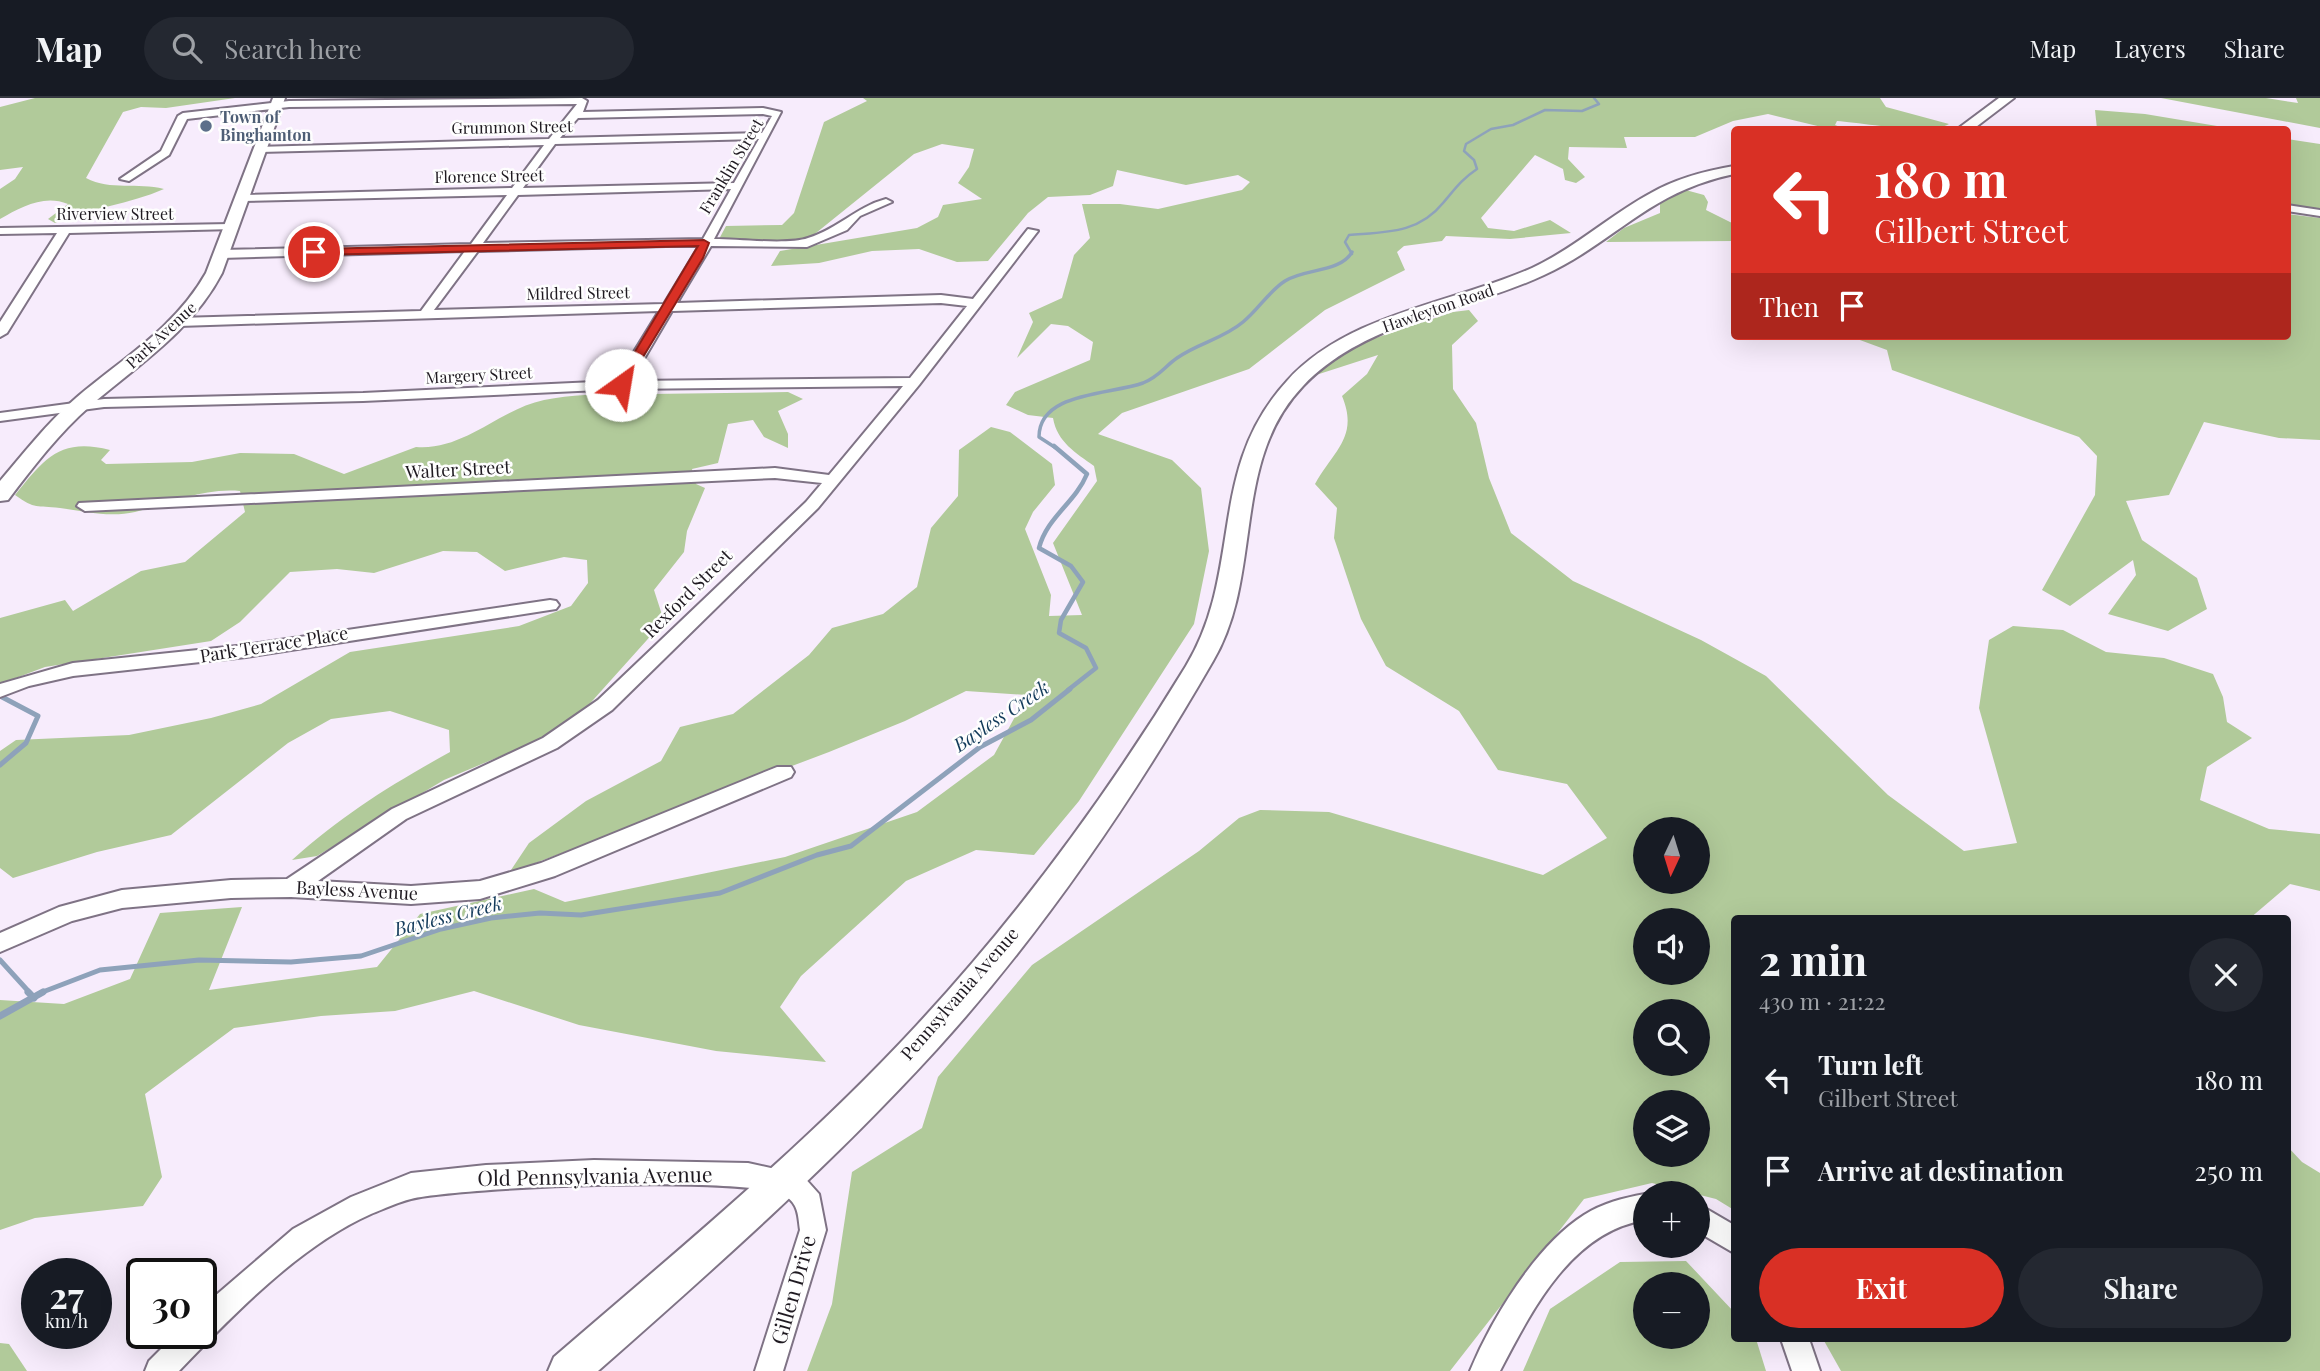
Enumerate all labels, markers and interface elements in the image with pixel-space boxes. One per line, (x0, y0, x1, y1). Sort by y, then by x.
search box (144, 17, 634, 80)
text: Map (35, 26, 102, 70)
icon: search (168, 29, 206, 67)
text: Search here (224, 31, 362, 66)
text: Map (2030, 32, 2076, 64)
text: Layers (2114, 32, 2186, 64)
text: Share (2224, 32, 2285, 64)
place label: Town of Binghamton (220, 106, 311, 145)
street label: Franklin Street (694, 114, 768, 217)
street label: Grummon Street (451, 115, 573, 138)
marker: Town of Binghamton (198, 118, 214, 134)
text: 180 m (1874, 145, 2008, 210)
icon: left (1759, 154, 1850, 245)
street label: Florence Street (434, 164, 544, 187)
street label: Riverview Street (56, 203, 174, 224)
text: Gilbert Street (1874, 208, 2068, 251)
pin (284, 222, 344, 282)
icon: arrive (295, 233, 333, 271)
street label: Hawleyton Road (1379, 279, 1496, 336)
street label: Mildred Street (526, 281, 630, 304)
icon: arrive (1833, 287, 1871, 325)
text: Then (1759, 289, 1819, 324)
street label: Park Avenue (121, 297, 200, 373)
position arrow (584, 348, 658, 422)
street label: Margery Street (425, 361, 533, 388)
street label: Walter Street (404, 454, 512, 484)
street label: Rexford Street (638, 543, 737, 643)
street label: Park Terrace Place (198, 620, 350, 668)
water label: Bayless Creek (947, 673, 1054, 757)
north arrow (1633, 817, 1710, 894)
map controls (1633, 817, 1710, 1349)
street label: Bayless Avenue (295, 875, 419, 905)
water label: Bayless Creek (390, 889, 505, 941)
button: sound (1633, 908, 1710, 985)
street label: Pennsylvania Avenue (895, 922, 1024, 1065)
text: 2 min (1759, 931, 1867, 987)
button: close (2189, 938, 2263, 1012)
text: 430 m · 21:22 (1759, 985, 1885, 1016)
button: search (1633, 999, 1710, 1076)
text: Turn left (1818, 1047, 1923, 1082)
icon: left (1759, 1061, 1797, 1099)
text: 180 m (2195, 1062, 2263, 1097)
text: Gilbert Street (1818, 1082, 1958, 1113)
button: layers (1633, 1090, 1710, 1167)
icon: arrive (1759, 1152, 1797, 1190)
text: Arrive at destination (1818, 1153, 2064, 1188)
text: 250 m (2195, 1153, 2263, 1188)
street label: Old Pennsylvania Avenue (477, 1159, 713, 1191)
button: + (1633, 1181, 1710, 1258)
street label: Gillen Drive (763, 1232, 821, 1347)
button: Exit (1759, 1248, 2004, 1328)
button: Share (2018, 1248, 2263, 1328)
speed limit sign: 30 (126, 1258, 217, 1349)
text: 27 (49, 1271, 84, 1318)
button: − (1633, 1272, 1710, 1349)
text: km/h (45, 1309, 88, 1333)

